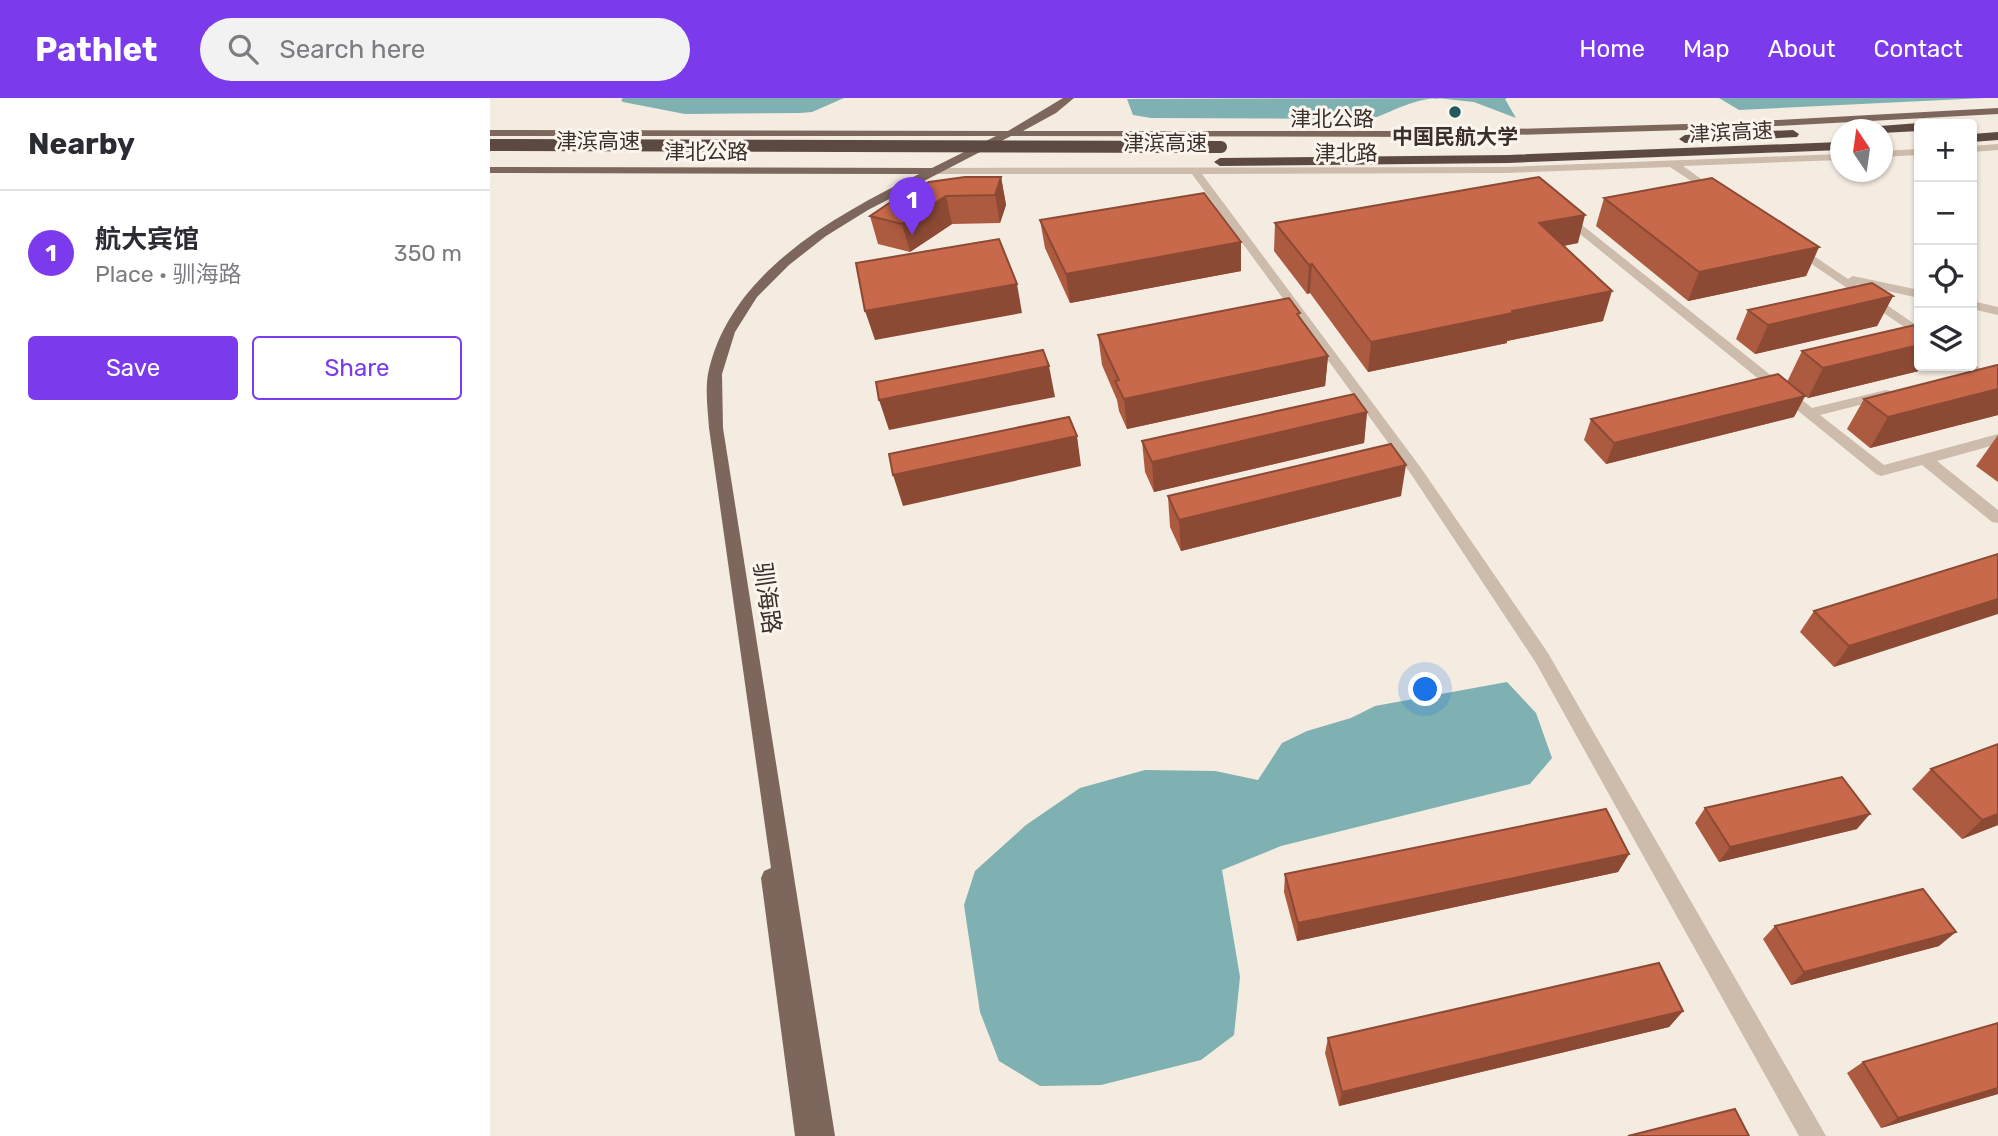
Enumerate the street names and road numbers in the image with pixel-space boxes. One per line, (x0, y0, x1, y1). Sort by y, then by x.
street label: 津北公路 (1290, 106, 1374, 131)
street label: 津滨高速 (1688, 117, 1774, 147)
street label: 津滨高速 (556, 128, 640, 153)
street label: 津滨高速 (1123, 130, 1207, 155)
street label: 津北公路 (664, 139, 748, 164)
street label: 津北路 (1315, 140, 1378, 165)
street label: 驯海路 (748, 560, 786, 636)

